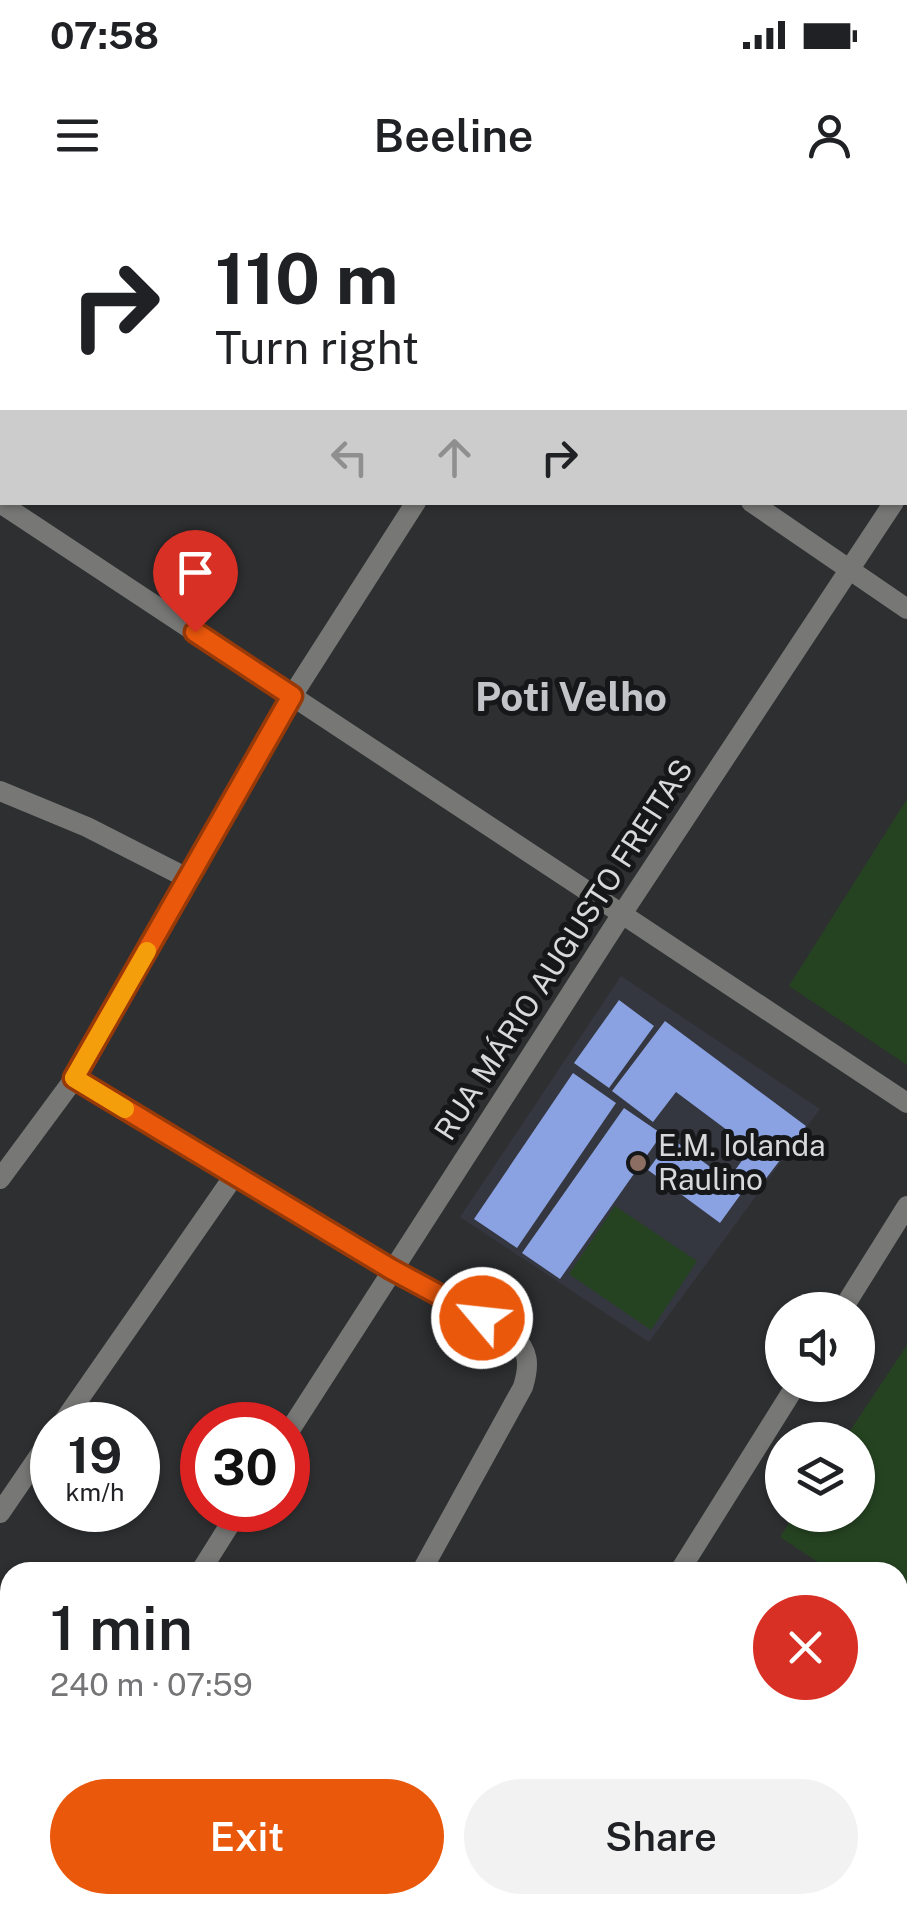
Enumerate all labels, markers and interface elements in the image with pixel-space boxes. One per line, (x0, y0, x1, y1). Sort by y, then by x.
text: 07:58 (50, 13, 159, 58)
icon: menu (50, 108, 105, 163)
icon: person (802, 108, 857, 163)
text: Beeline (373, 109, 534, 162)
text: 110 m (215, 237, 399, 320)
icon: right (50, 240, 180, 370)
text: Turn right (215, 321, 419, 374)
icon: left (322, 430, 377, 485)
icon: ahead (427, 430, 482, 485)
icon: right (532, 430, 587, 485)
pin (153, 530, 238, 633)
icon: arrive (168, 545, 223, 600)
district label: Poti Velho (475, 673, 667, 720)
street label: RUA MÁRIO AUGUSTO FREITAS (426, 752, 700, 1147)
place label: E.M. Iolanda Raulino (658, 1127, 826, 1197)
marker: E.M. Iolanda Raulino (627, 1152, 649, 1174)
position arrow (430, 1266, 534, 1370)
map controls (765, 1292, 875, 1532)
button: sound (765, 1292, 875, 1402)
speed limit sign: 30 (180, 1402, 310, 1532)
button: layers (765, 1422, 875, 1532)
text: 19 (68, 1425, 122, 1484)
text: km/h (66, 1477, 124, 1507)
text: 1 min (50, 1593, 193, 1664)
button: close (753, 1595, 858, 1700)
text: 240 m · 07:59 (50, 1666, 253, 1703)
button: Exit (50, 1779, 444, 1894)
button: Share (464, 1779, 858, 1894)

